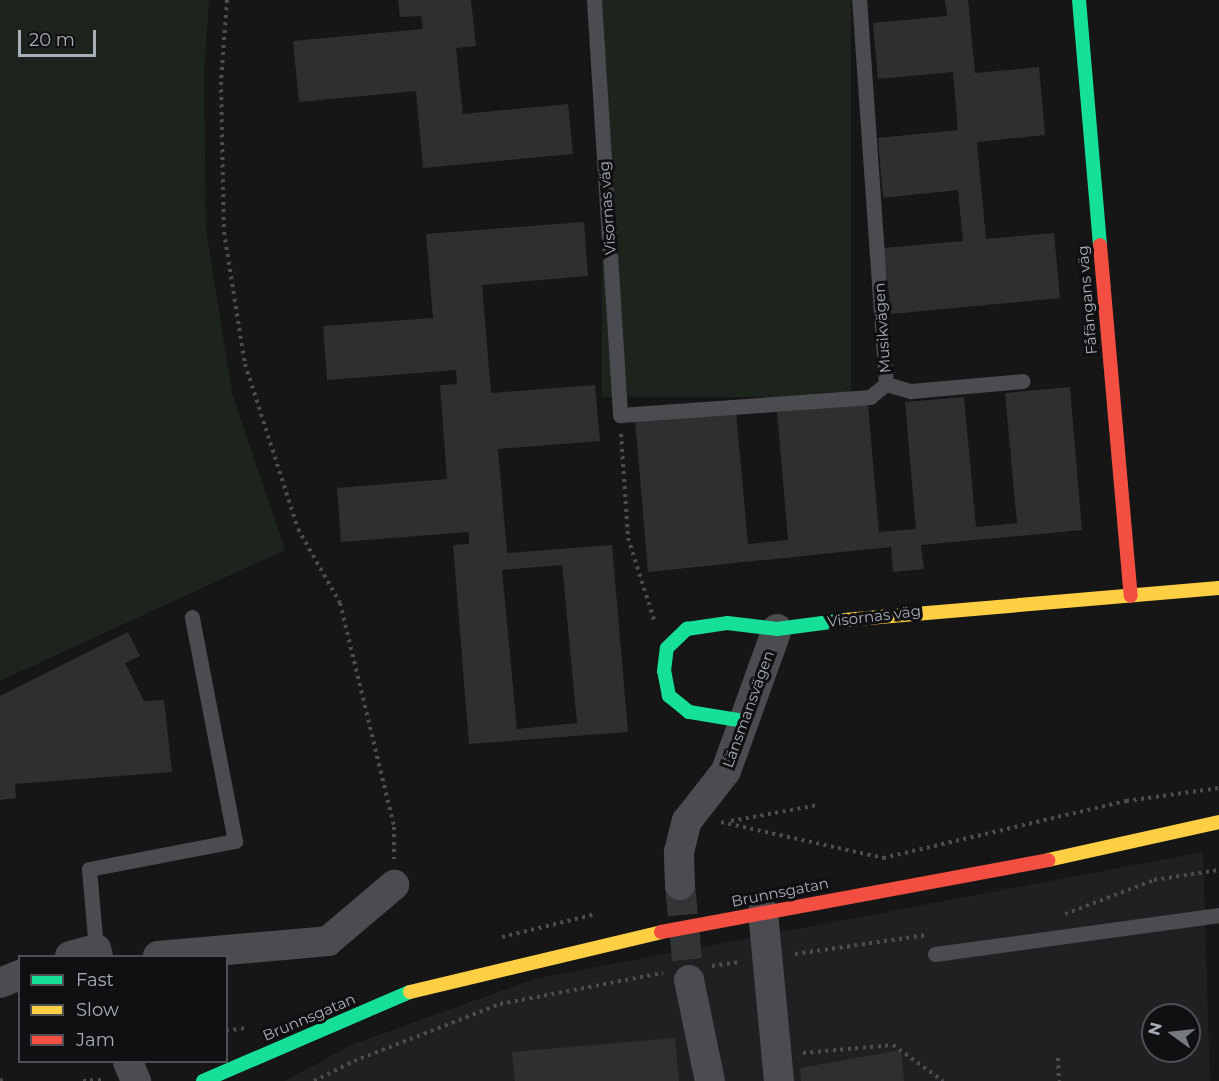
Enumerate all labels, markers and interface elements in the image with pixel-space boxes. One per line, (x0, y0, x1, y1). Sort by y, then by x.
scale bar (21, 18, 99, 56)
text: 20 m (29, 29, 75, 51)
street label: Visornas väg (595, 160, 619, 256)
street label: Fåfängans väg (1073, 245, 1101, 355)
street label: Musikvägen (870, 282, 894, 374)
street label: Visornas väg (826, 601, 922, 631)
street label: Länsmansvägen (718, 648, 778, 770)
street label: Brunnsgatan (730, 874, 830, 910)
legend (18, 955, 228, 1063)
text: Fast (76, 969, 114, 991)
street label: Brunnsgatan (260, 989, 358, 1045)
text: Slow (76, 999, 119, 1021)
north arrow (1141, 1003, 1201, 1063)
text: N (1144, 1020, 1166, 1037)
text: Jam (76, 1029, 115, 1051)

